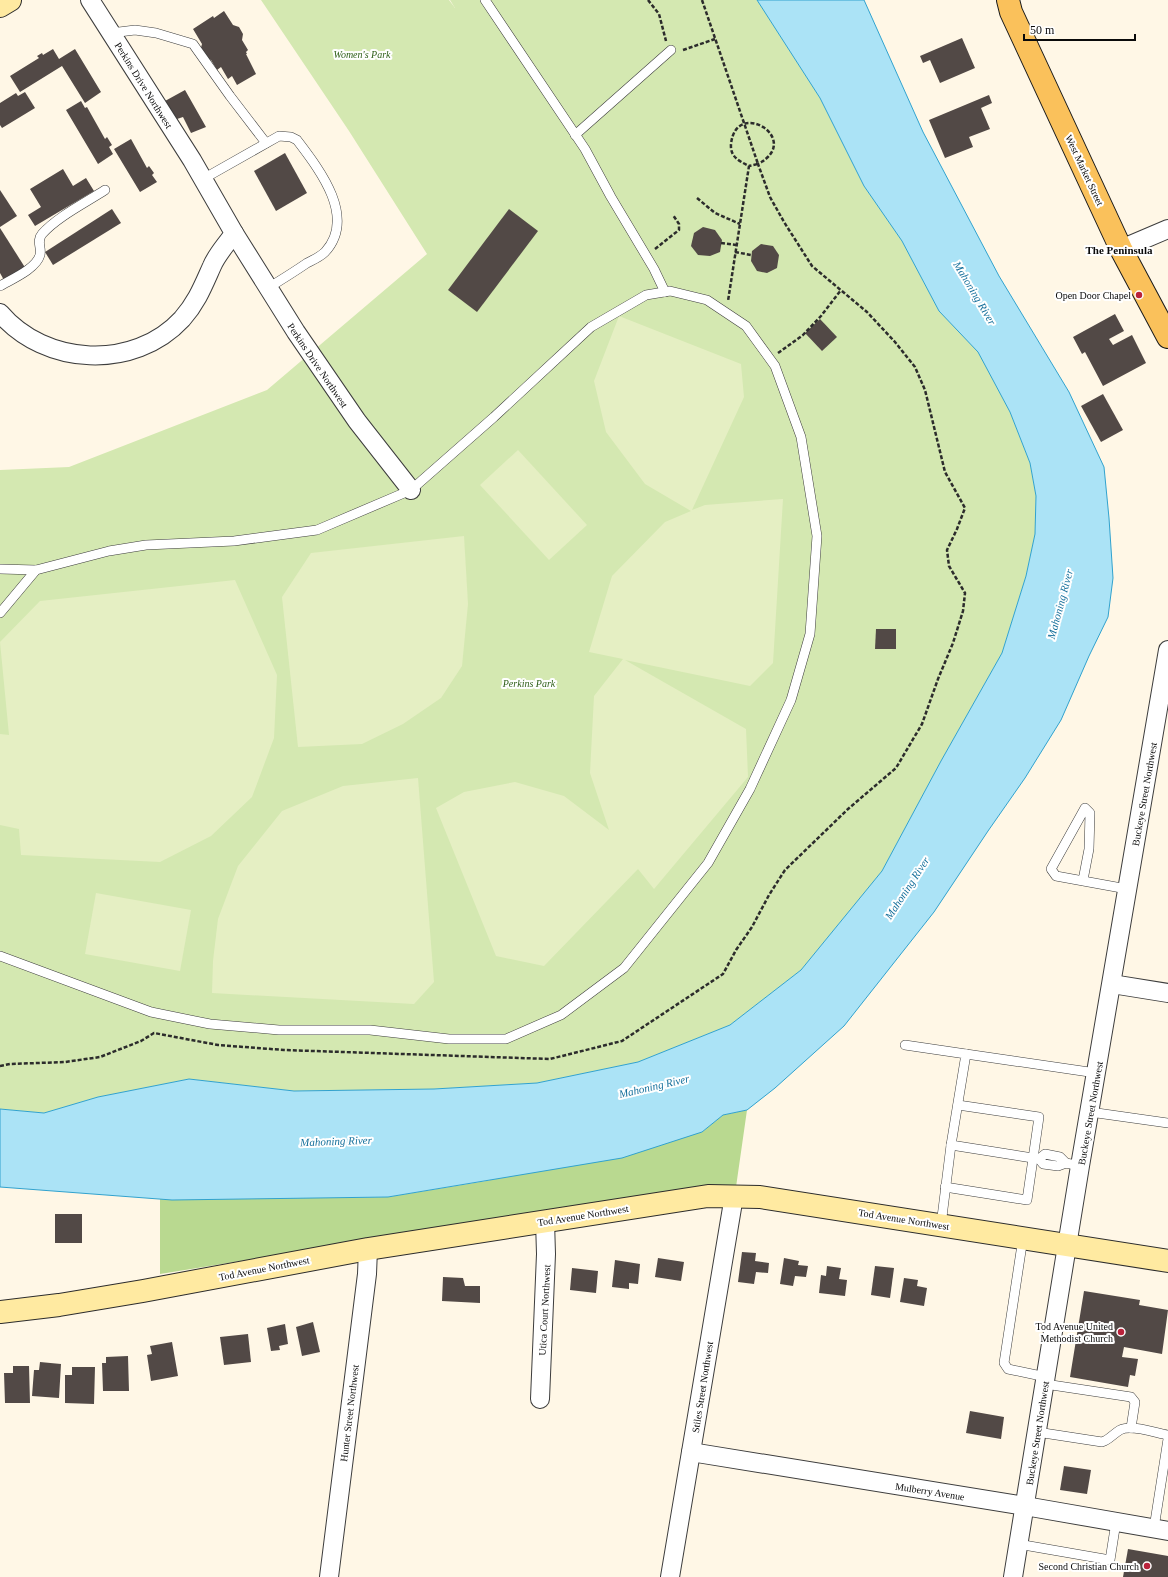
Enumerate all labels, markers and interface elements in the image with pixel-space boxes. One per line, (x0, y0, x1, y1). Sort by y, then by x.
scale bar (1024, 16, 1135, 42)
text: 50 m (1030, 23, 1055, 37)
street label: Perkins Drive Northwest (113, 40, 175, 131)
park label: Women's Park (333, 49, 391, 60)
street label: West Market Street (1063, 133, 1106, 208)
district label: The Peninsula (1086, 244, 1153, 256)
water label: Mahoning River (951, 258, 999, 327)
place label: Open Door Chapel (1055, 290, 1131, 301)
marker: Open Door Chapel (1134, 290, 1144, 300)
street label: Perkins Drive Northwest (285, 321, 350, 410)
water label: Mahoning River (1045, 567, 1075, 641)
park label: Perkins Park (502, 678, 556, 689)
street label: Buckeye Street Northwest (1130, 741, 1159, 847)
water label: Mahoning River (882, 854, 932, 922)
street label: Buckeye Street Northwest (1076, 1060, 1105, 1166)
water label: Mahoning River (617, 1072, 691, 1100)
water label: Mahoning River (299, 1134, 373, 1148)
street label: Tod Avenue Northwest (537, 1203, 630, 1228)
street label: Tod Avenue Northwest (858, 1207, 950, 1232)
street label: Tod Avenue Northwest (218, 1254, 310, 1283)
street label: Utica Court Northwest (537, 1264, 552, 1356)
place label: Tod Avenue United Methodist Church (1036, 1321, 1113, 1344)
marker: Tod Avenue United Methodist Church (1116, 1327, 1126, 1337)
street label: Stiles Street Northwest (690, 1340, 715, 1433)
street label: Hunter Street Northwest (338, 1364, 361, 1462)
street label: Buckeye Street Northwest (1024, 1380, 1051, 1486)
street label: Mulberry Avenue (894, 1481, 966, 1502)
place label: Second Christian Church (1038, 1561, 1139, 1572)
marker: Second Christian Church (1142, 1561, 1152, 1571)

